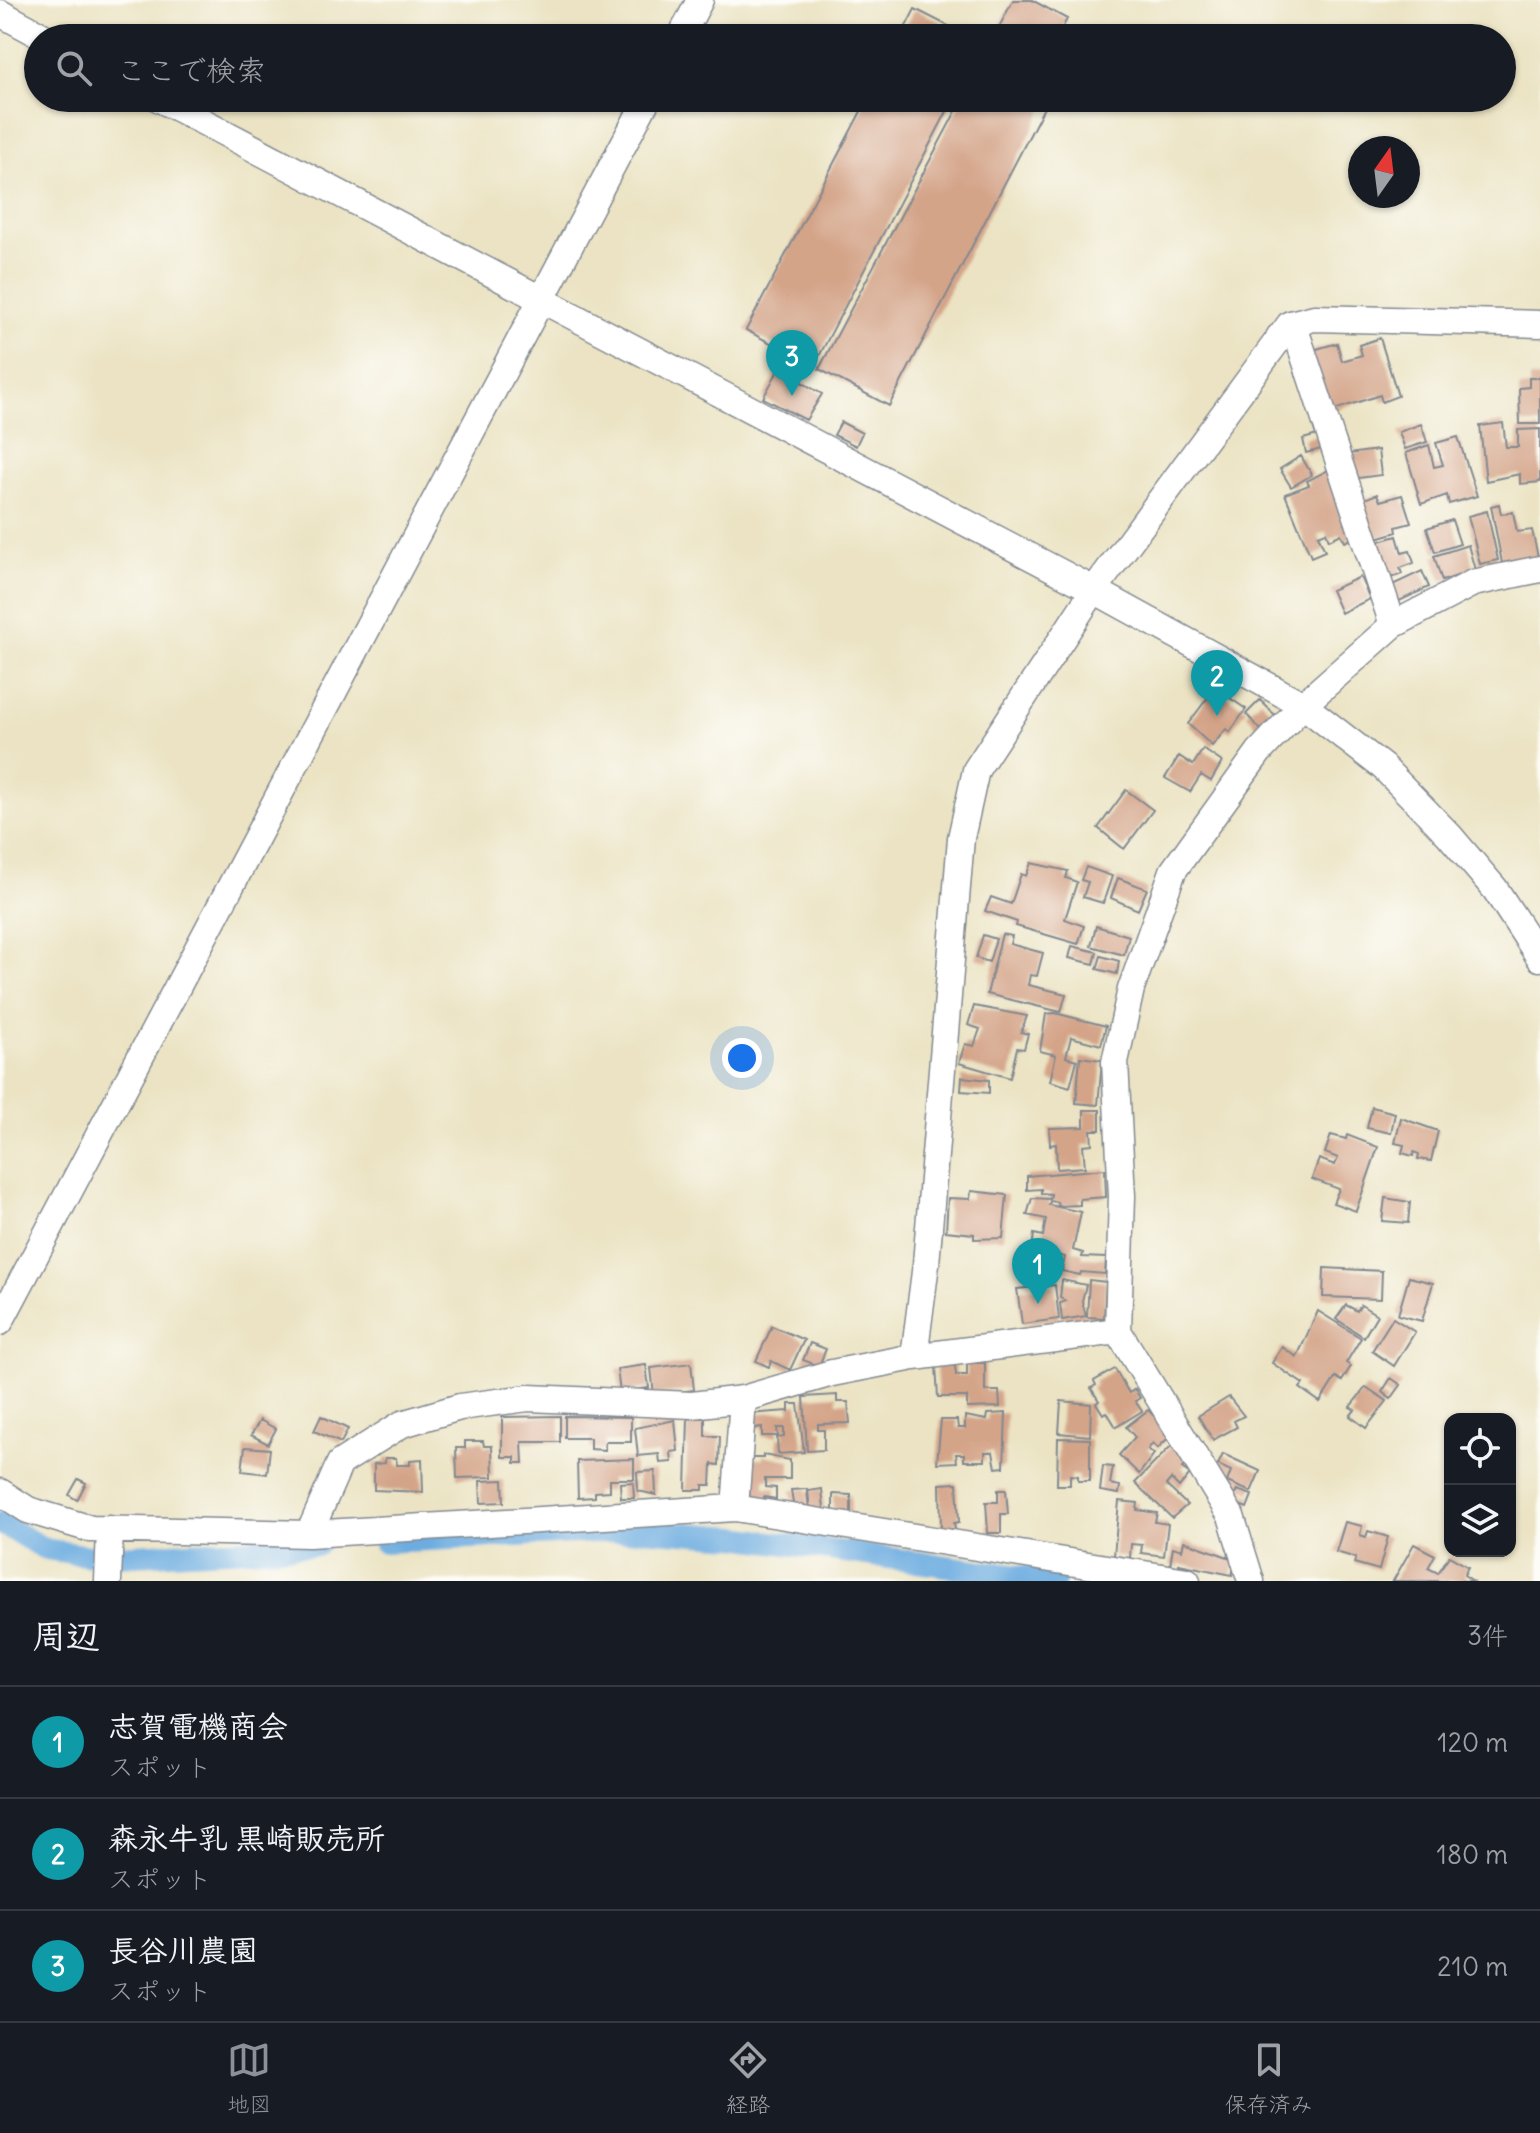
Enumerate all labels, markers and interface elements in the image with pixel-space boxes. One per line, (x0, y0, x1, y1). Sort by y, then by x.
search box (24, 24, 1516, 112)
icon: search (52, 46, 96, 90)
text: ここで検索 (116, 51, 266, 89)
north arrow (1348, 136, 1420, 208)
pin: 3 (766, 330, 818, 396)
pin: 2 (1191, 650, 1243, 716)
your location (722, 1038, 762, 1078)
pin: 1 (1012, 1238, 1064, 1304)
map controls (1444, 1413, 1516, 1557)
button: locate (1444, 1413, 1516, 1485)
button: layers (1444, 1485, 1516, 1557)
text: 周辺 (32, 1614, 100, 1657)
text: 3件 (1467, 1619, 1508, 1652)
text: 志賀電機商会 (108, 1707, 288, 1745)
text: 1 (53, 1726, 63, 1759)
text: 120 m (1437, 1726, 1508, 1759)
text: スポット (108, 1750, 212, 1783)
text: 森永牛乳 黒崎販売所 (108, 1819, 385, 1857)
text: 2 (51, 1838, 65, 1871)
text: 180 m (1437, 1838, 1508, 1871)
text: スポット (108, 1862, 212, 1895)
text: 長谷川農園 (108, 1931, 258, 1969)
text: 3 (51, 1950, 65, 1983)
text: 210 m (1437, 1950, 1508, 1983)
text: スポット (108, 1974, 212, 2007)
tab: 地図 (227, 2038, 271, 2118)
tab: 経路 (726, 2038, 770, 2118)
tab: 保存済み (1225, 2038, 1313, 2118)

